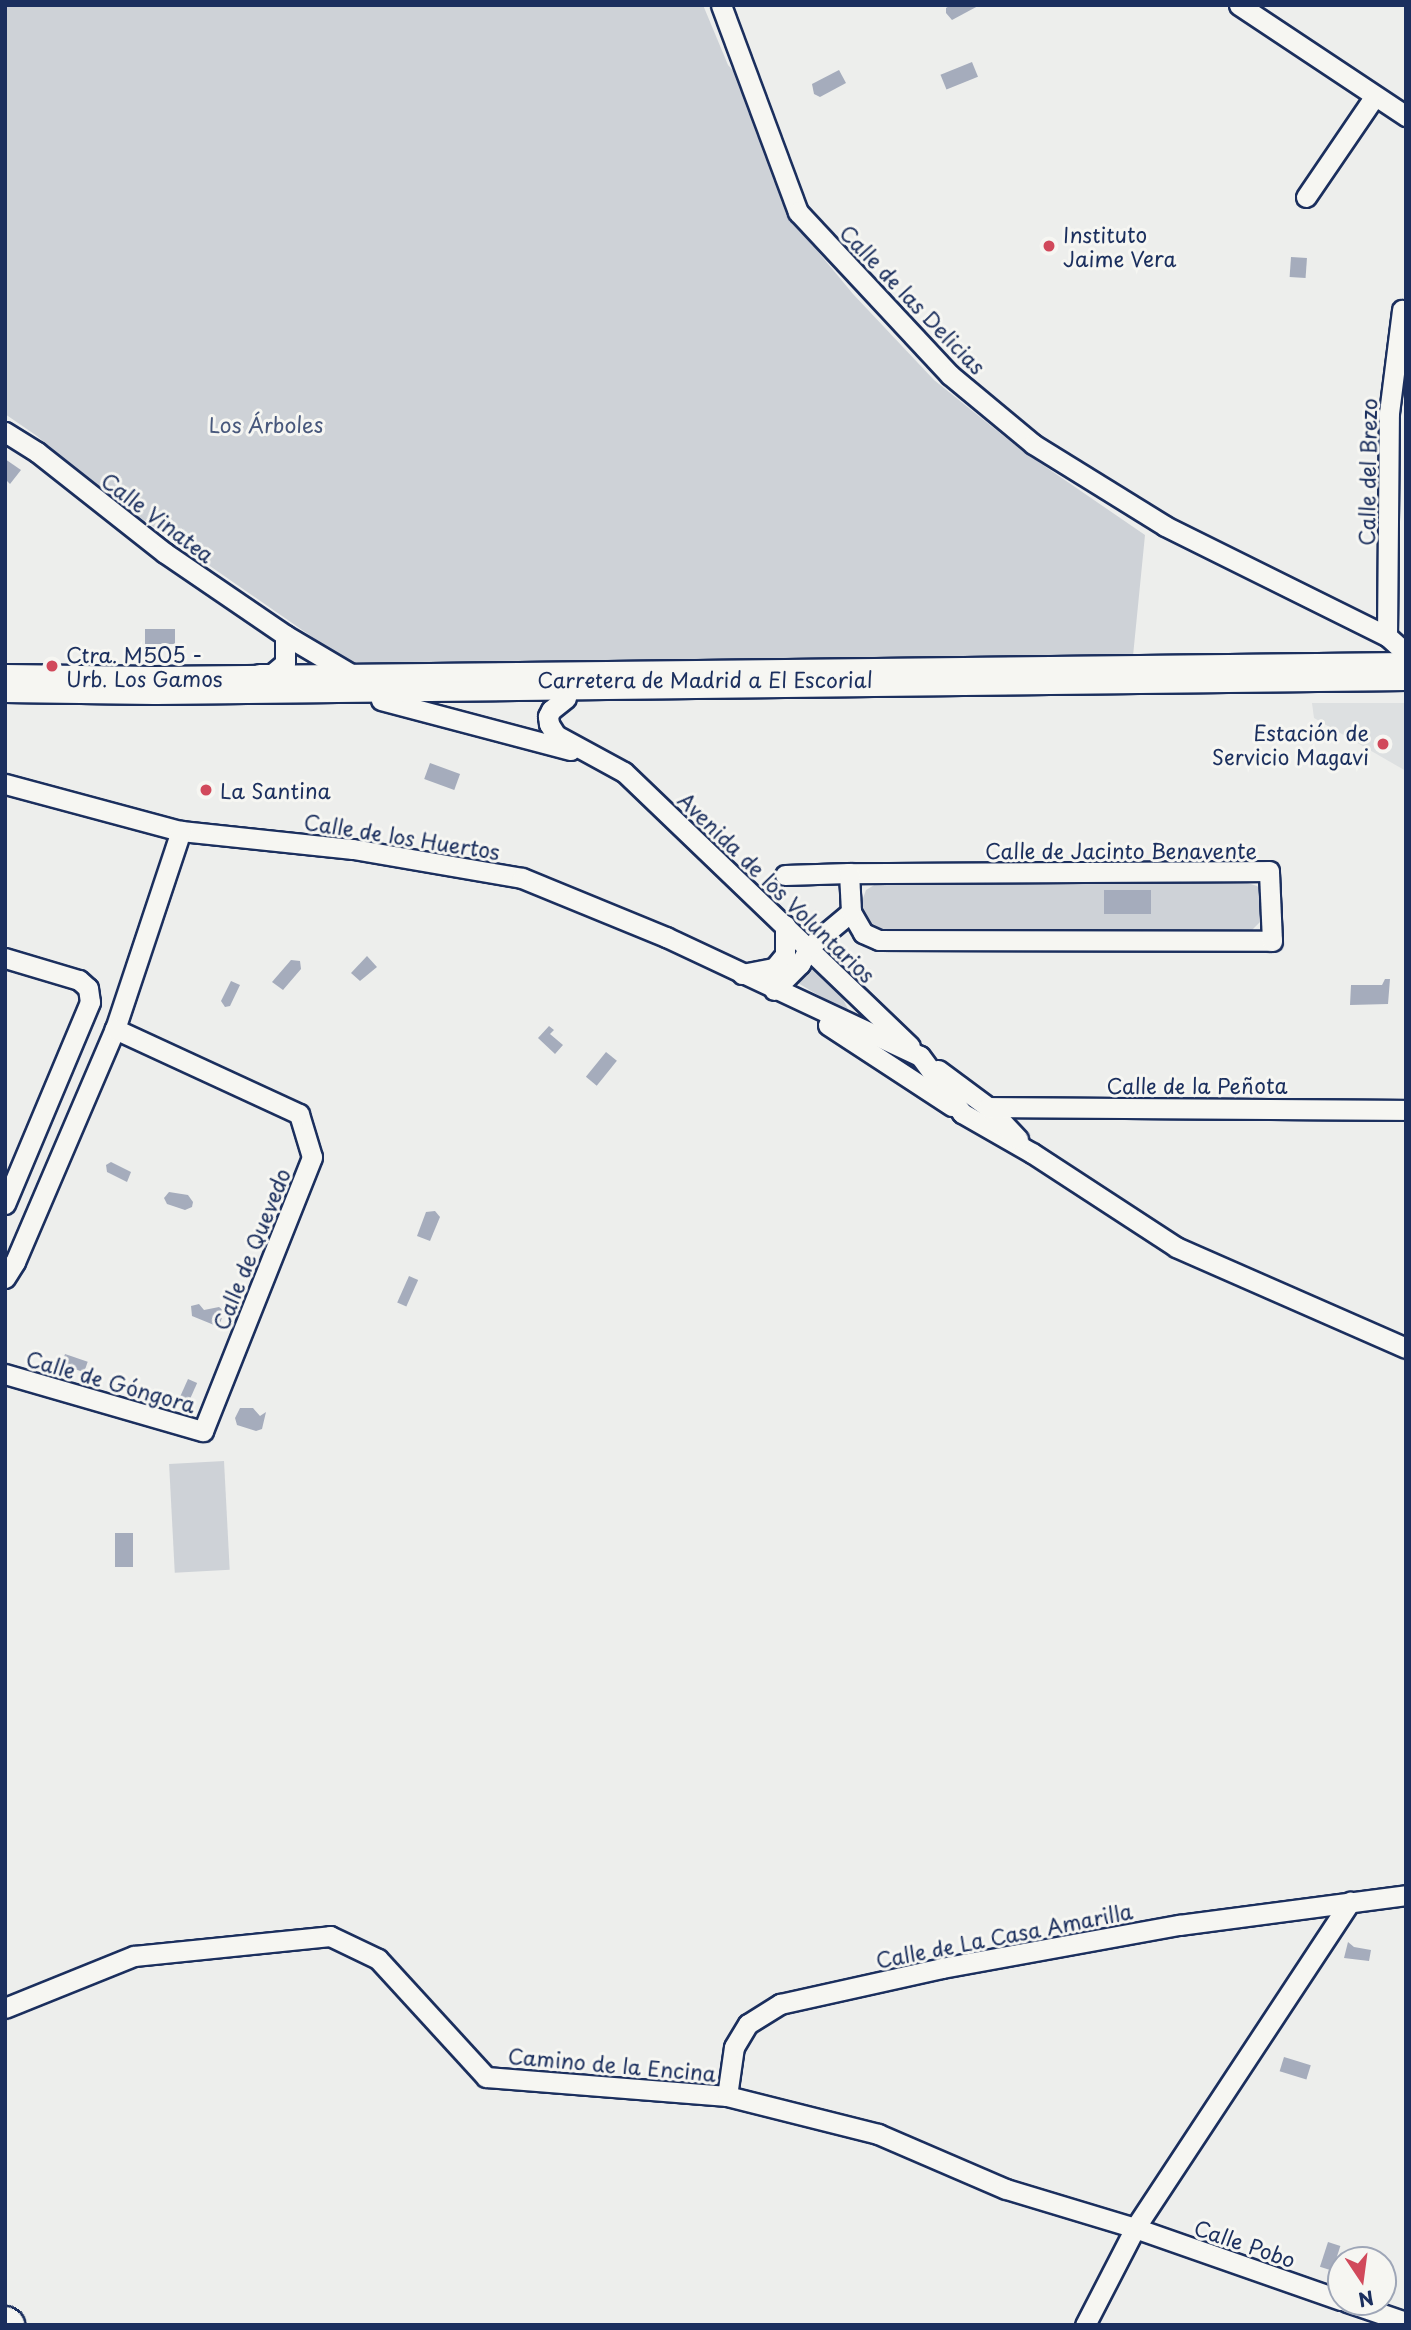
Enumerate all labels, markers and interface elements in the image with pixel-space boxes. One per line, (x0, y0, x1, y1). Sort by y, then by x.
street label: Calle de las Delicias (834, 218, 992, 380)
place label: Instituto Jaime Vera (1063, 221, 1177, 271)
marker: Instituto Jaime Vera (1041, 238, 1057, 254)
street label: Calle del Brezo (1353, 397, 1381, 547)
park label: Los Árboles (208, 411, 324, 437)
street label: Calle Vinatea (96, 466, 220, 568)
place label: Ctra. M505 - Urb. Los Gamos (66, 641, 226, 691)
marker: Ctra. M505 - Urb. Los Gamos (44, 658, 60, 674)
street label: Carretera de Madrid a El Escorial (535, 666, 875, 692)
place label: Estación de Servicio Magavi (1212, 719, 1369, 769)
marker: Estación de Servicio Magavi (1375, 736, 1391, 752)
place label: La Santina (220, 777, 331, 803)
marker: La Santina (198, 782, 214, 798)
street label: Avenida de los Voluntarios (674, 787, 880, 987)
street label: Calle de los Huertos (300, 808, 504, 864)
street label: Calle de Jacinto Benavente (984, 837, 1258, 863)
street label: Calle de la Peñota (1105, 1072, 1289, 1098)
street label: Calle de Quevedo (207, 1164, 295, 1334)
street label: Calle de Góngora (22, 1344, 200, 1418)
street label: Calle de La Casa Amarilla (872, 1897, 1136, 1973)
street label: Camino de la Encina (507, 2042, 717, 2086)
street label: Calle Pobo (1191, 2214, 1299, 2272)
north arrow (1327, 2246, 1397, 2316)
text: N (1356, 2284, 1377, 2315)

